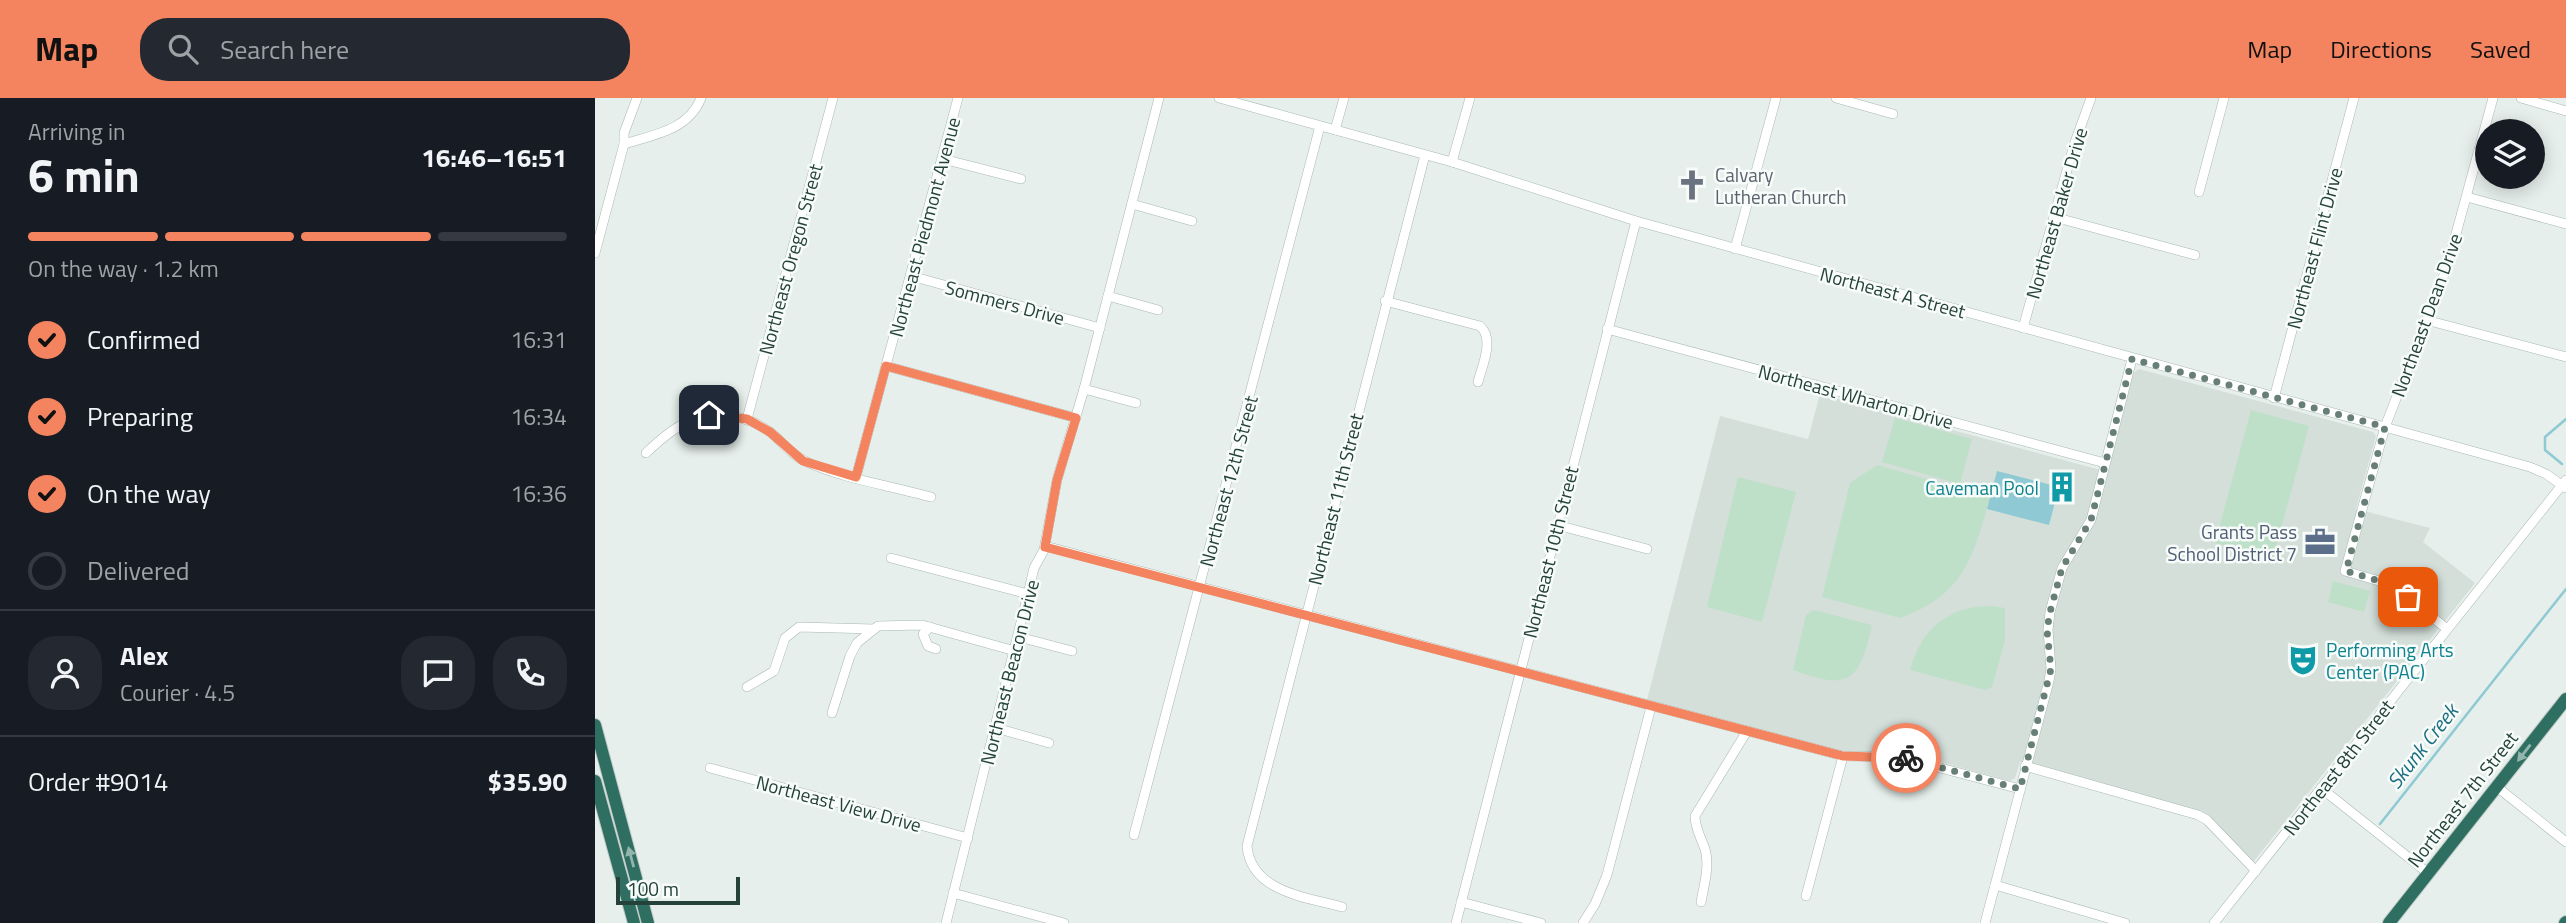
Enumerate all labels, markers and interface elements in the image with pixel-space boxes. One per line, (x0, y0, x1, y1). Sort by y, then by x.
search box (140, 18, 630, 81)
text: Map (35, 24, 98, 74)
icon: search (164, 30, 202, 68)
text: Search here (220, 30, 349, 69)
text: Map (2247, 31, 2292, 67)
text: Directions (2330, 31, 2432, 67)
text: Saved (2470, 31, 2531, 67)
text: Arriving in (28, 114, 125, 149)
street label: Northeast Piedmont Avenue (881, 114, 967, 340)
map controls (2475, 119, 2545, 189)
button: layers (2475, 119, 2545, 189)
street label: Northeast Baker Drive (2018, 124, 2094, 302)
text: 16:46–16:51 (421, 138, 567, 177)
text: 6 min (28, 140, 140, 210)
street label: Northeast Oregon Street (751, 160, 830, 358)
place label: Calvary Lutheran Church (1715, 160, 1847, 211)
street label: Northeast Flint Drive (2278, 164, 2350, 332)
church icon: Calvary Lutheran Church (1675, 168, 1709, 202)
street label: Northeast Dean Drive (2383, 229, 2469, 401)
text: On the way · 1.2 km (28, 251, 219, 286)
street label: Northeast A Street (1817, 259, 1969, 325)
street label: Sommers Drive (942, 272, 1068, 332)
text: Confirmed (87, 320, 201, 359)
icon: check (28, 321, 66, 359)
text: 16:31 (510, 322, 567, 357)
street label: Northeast Wharton Drive (1755, 356, 1957, 436)
pin (679, 385, 739, 445)
street label: Northeast 12th Street (1191, 392, 1265, 570)
icon: home (690, 396, 728, 434)
text: Preparing (87, 397, 193, 436)
icon: check (28, 398, 66, 436)
text: 16:34 (510, 399, 567, 434)
street label: Northeast 11th Street (1300, 410, 1370, 588)
street label: Northeast 10th Street (1515, 463, 1585, 641)
building icon: Caveman Pool (2045, 470, 2079, 504)
place label: Caveman Pool (1925, 473, 2039, 502)
text: On the way (87, 474, 211, 513)
icon: check (28, 475, 66, 513)
text: 16:36 (510, 476, 567, 511)
place label: Grants Pass School District 7 (2167, 517, 2297, 568)
office icon: Grants Pass School District 7 (2303, 525, 2337, 559)
text: Delivered (87, 551, 190, 590)
pin (2378, 567, 2438, 627)
street label: Northeast Beacon Drive (972, 576, 1046, 768)
icon: bag (2389, 578, 2427, 616)
place label: Performing Arts Center (PAC) (2326, 635, 2454, 686)
button: person (28, 636, 102, 710)
text: Alex (120, 636, 168, 675)
button: chat (401, 636, 475, 710)
button: phone (493, 636, 567, 710)
theatre icon: Performing Arts Center (PAC) (2286, 643, 2320, 677)
text: Courier · 4.5 (120, 675, 235, 710)
street label: Northeast 8th Street (2276, 693, 2401, 841)
water label: Skunk Creek (2378, 695, 2467, 795)
courier (1871, 723, 1941, 793)
street label: Northeast 7th Street (2400, 725, 2525, 873)
icon: bike (1887, 739, 1925, 777)
one-way arrow (2516, 743, 2531, 761)
text: Order #9014 (28, 762, 168, 801)
text: $35.90 (488, 762, 567, 801)
street label: Northeast View Drive (753, 767, 925, 839)
one-way arrow (625, 846, 635, 867)
scale bar (616, 874, 740, 906)
text: 100 m (627, 874, 679, 903)

